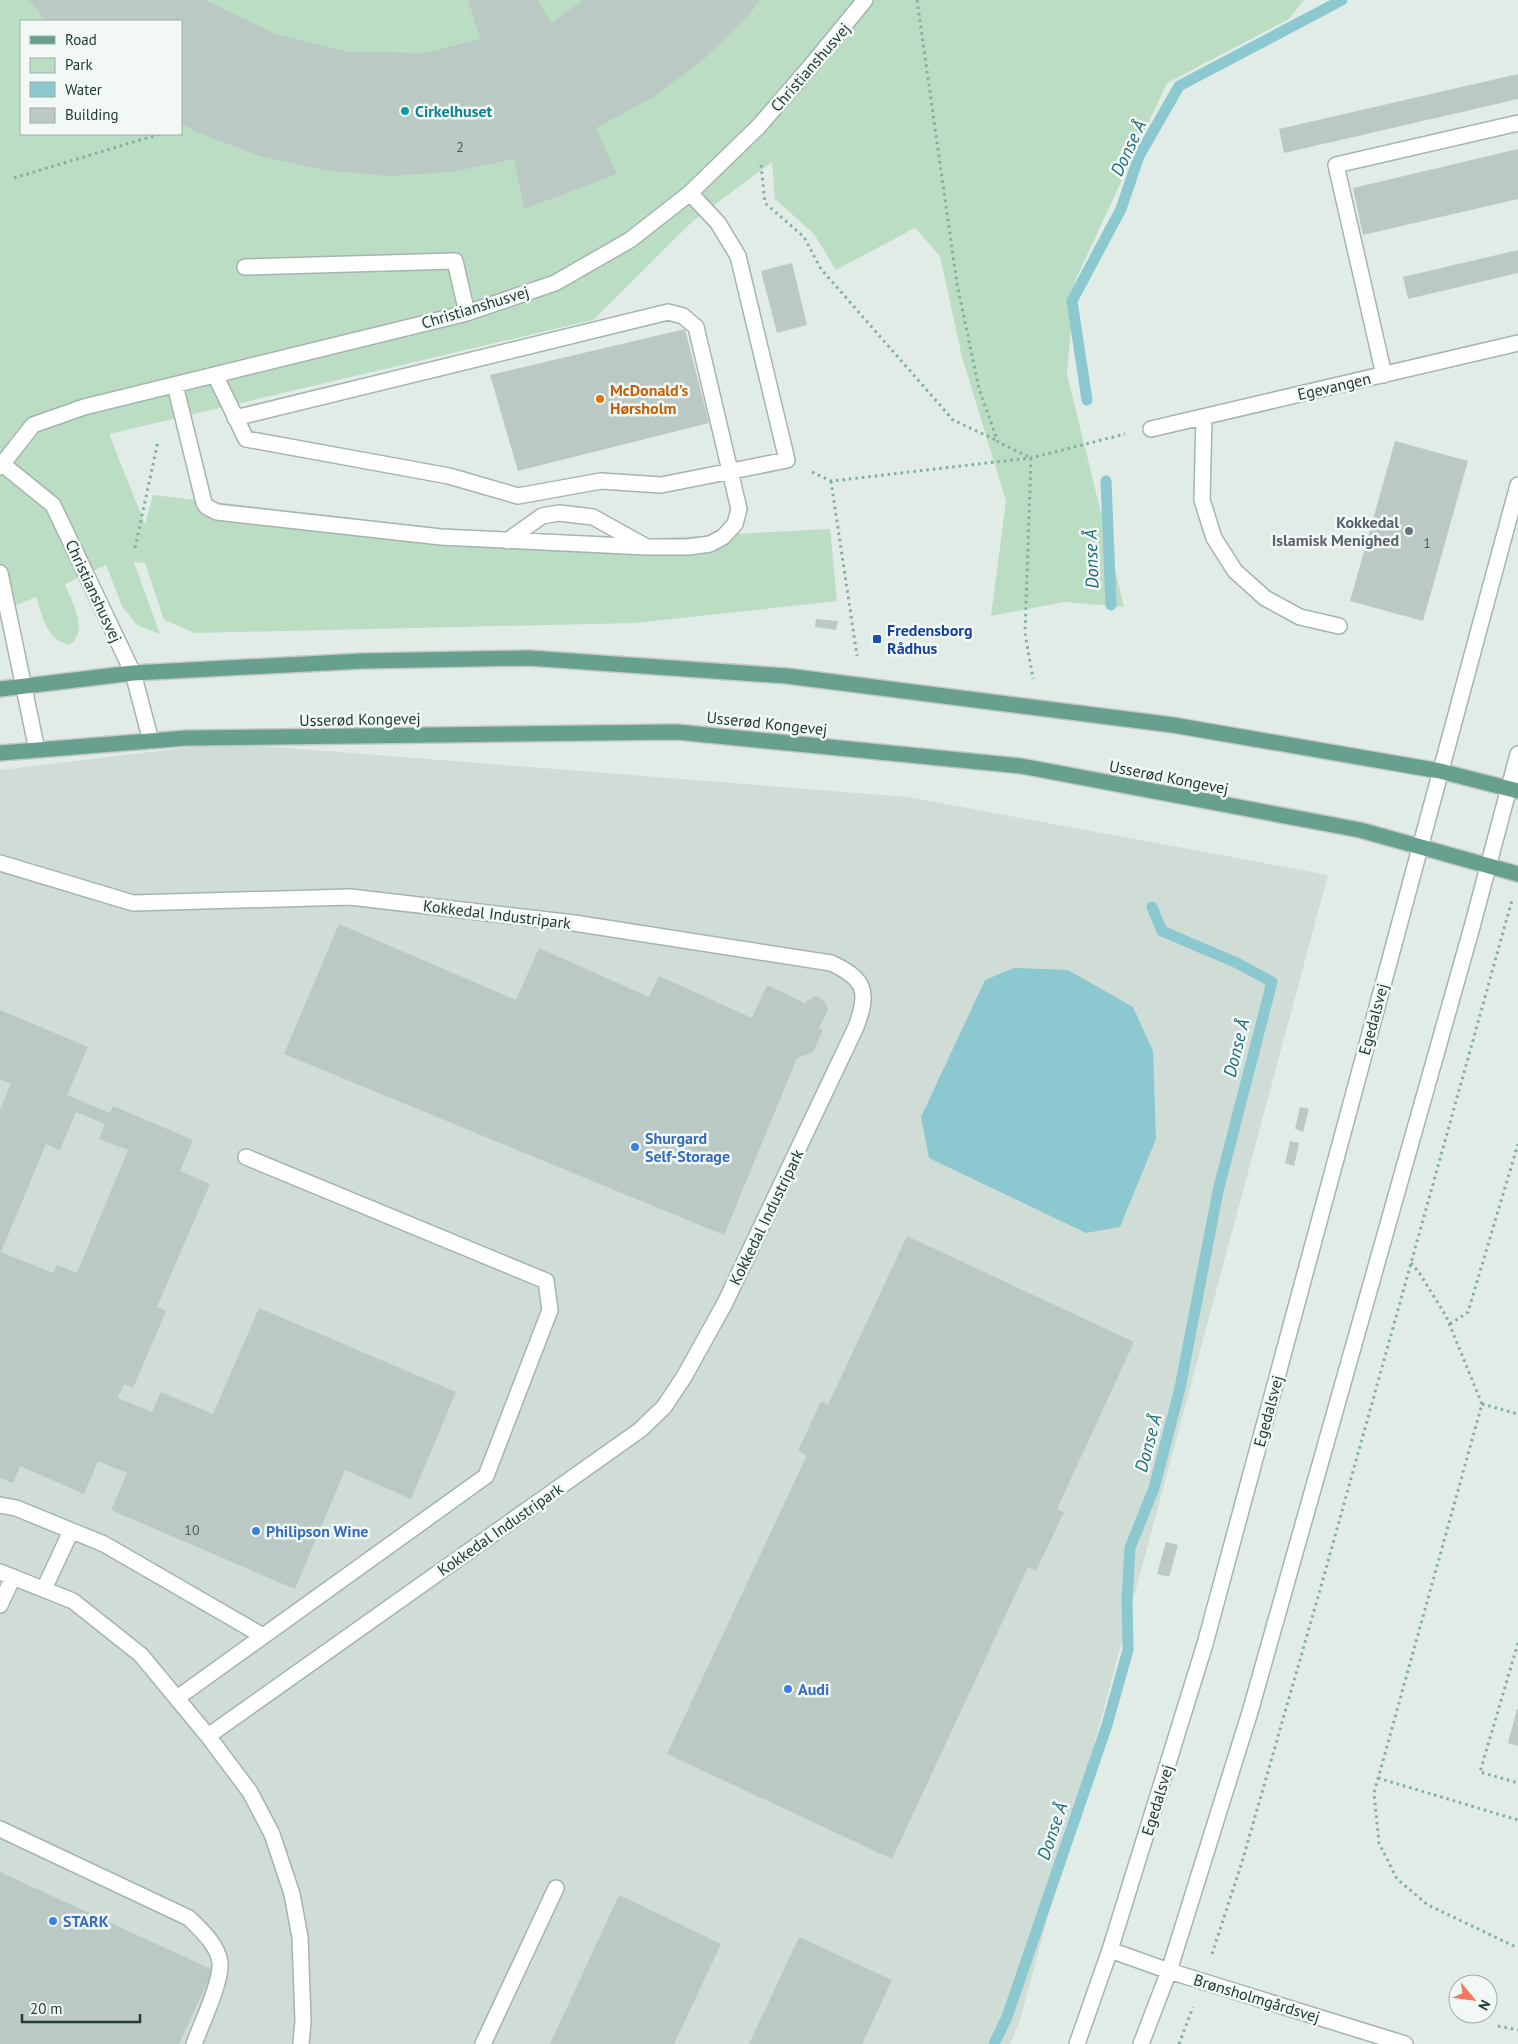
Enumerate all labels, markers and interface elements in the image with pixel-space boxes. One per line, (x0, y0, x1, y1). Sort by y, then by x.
street label: Christianshusvej (766, 18, 854, 116)
legend (20, 20, 182, 135)
text: Road (65, 30, 97, 49)
text: Park (65, 55, 93, 74)
text: Water (65, 80, 102, 99)
place label: Cirkelhuset (415, 101, 493, 121)
text: Building (65, 105, 119, 124)
marker: Cirkelhuset (399, 105, 411, 117)
water label: Donse Å (1105, 116, 1151, 180)
house number: 2 (456, 138, 464, 156)
street label: Christianshusvej (419, 281, 531, 333)
street label: Egevangen (1295, 368, 1373, 404)
place label: McDonald's Hørsholm (610, 380, 689, 418)
marker: McDonald's Hørsholm (594, 393, 606, 405)
place label: Kokkedal Islamisk Menighed (1272, 512, 1399, 550)
marker: Kokkedal Islamisk Menighed (1403, 525, 1415, 537)
water label: Donse Å (1078, 529, 1104, 589)
house number: 1 (1423, 534, 1431, 552)
street label: Christianshusvej (61, 536, 127, 646)
place label: Fredensborg Rådhus (887, 620, 972, 658)
marker: Fredensborg Rådhus (871, 633, 883, 645)
street label: Usserød Kongevej (706, 707, 828, 739)
street label: Usserød Kongevej (299, 708, 421, 730)
street label: Usserød Kongevej (1107, 756, 1231, 798)
street label: Kokkedal Industripark (422, 895, 572, 933)
street label: Egedalsvej (1354, 981, 1392, 1057)
water label: Donse Å (1218, 1016, 1254, 1080)
place label: Shurgard Self-Storage (645, 1128, 730, 1166)
marker: Shurgard Self-Storage (629, 1141, 641, 1153)
street label: Kokkedal Industripark (724, 1146, 808, 1288)
street label: Egedalsvej (1249, 1373, 1287, 1449)
water label: Donse Å (1129, 1411, 1167, 1475)
street label: Kokkedal Industripark (433, 1478, 567, 1580)
house number: 10 (184, 1521, 200, 1539)
place label: Philipson Wine (266, 1521, 368, 1541)
marker: Philipson Wine (250, 1525, 262, 1537)
place label: Audi (798, 1679, 829, 1699)
marker: Audi (782, 1683, 794, 1695)
street label: Egedalsvej (1137, 1762, 1177, 1838)
water label: Donse Å (1031, 1799, 1073, 1863)
place label: STARK (63, 1911, 109, 1931)
marker: STARK (47, 1915, 59, 1927)
street label: Brønsholmgårdsvej (1191, 1969, 1323, 2027)
north arrow (1448, 1974, 1498, 2024)
scale bar (22, 1992, 140, 2024)
text: N (1474, 1997, 1494, 2014)
text: 20 m (30, 1999, 63, 2018)

